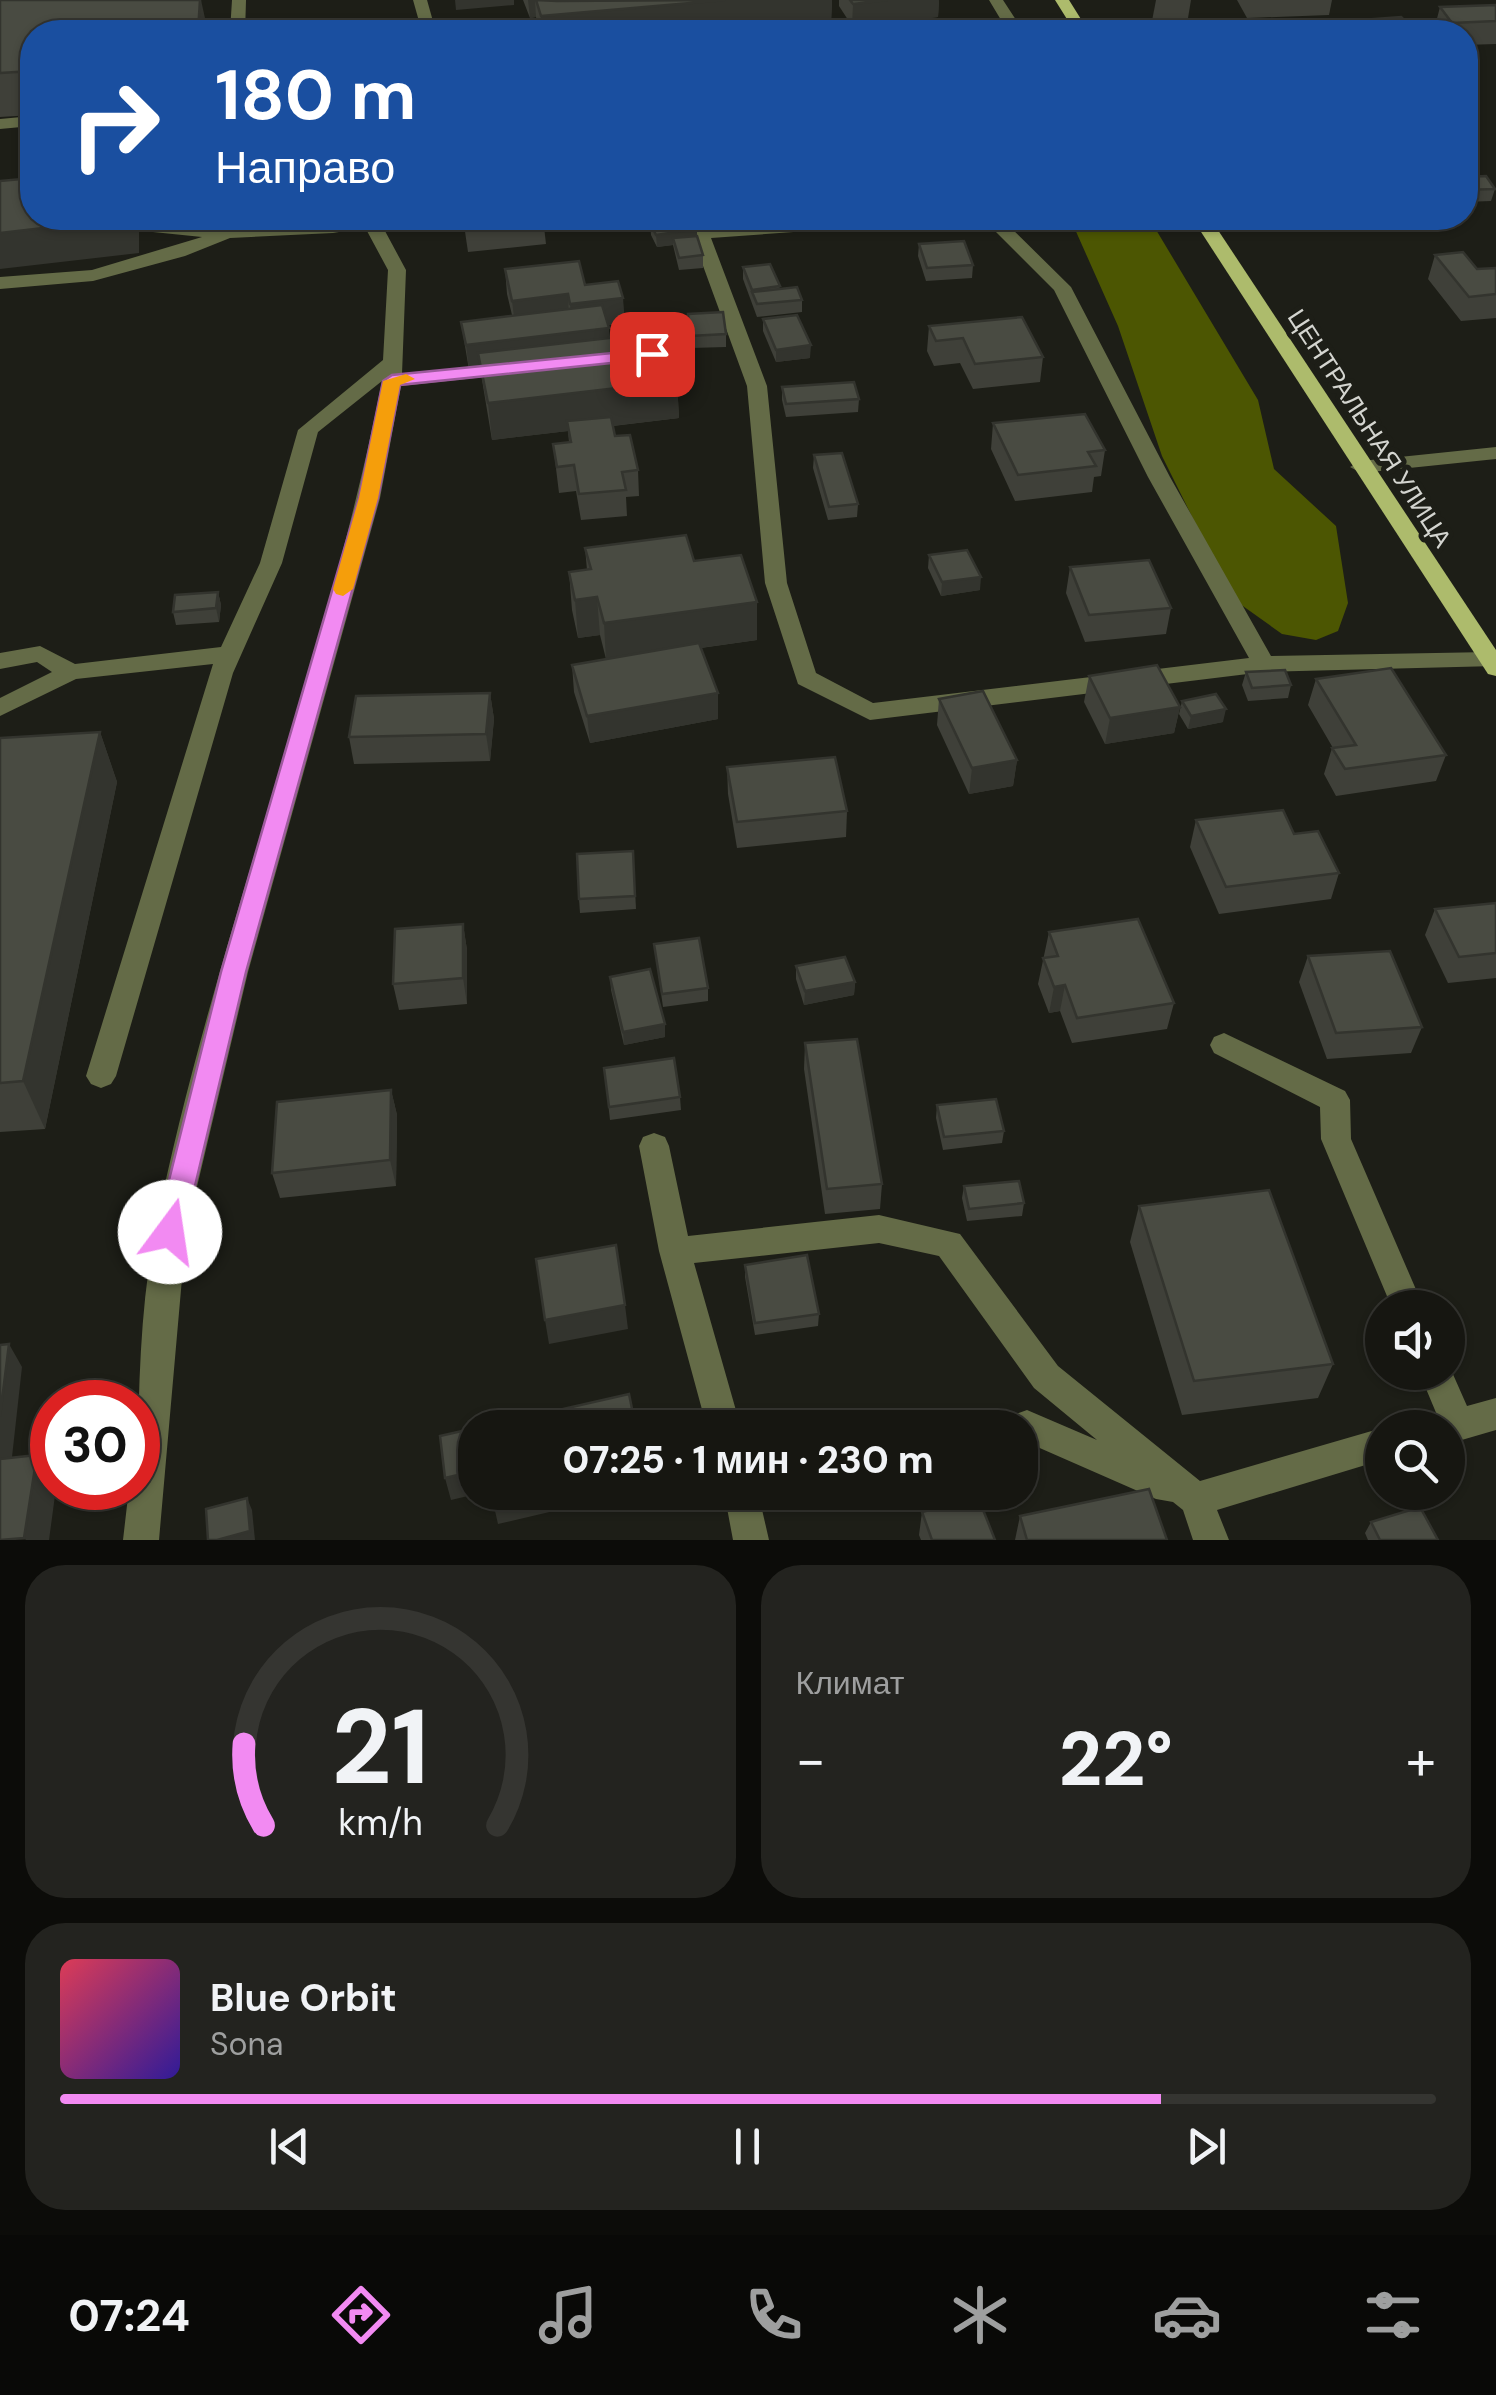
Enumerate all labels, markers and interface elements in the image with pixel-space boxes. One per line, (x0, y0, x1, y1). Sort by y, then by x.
text: 180 m (215, 50, 416, 141)
icon: right (50, 60, 180, 190)
text: Направо (215, 138, 395, 197)
street label: ЦЕНТРАЛЬНАЯ УЛИЦА (1280, 303, 1459, 554)
pin (610, 312, 695, 397)
icon: arrive (625, 327, 680, 382)
position arrow (118, 1180, 222, 1284)
map controls (1365, 1290, 1465, 1510)
button: sound (1365, 1290, 1465, 1390)
speed limit sign: 30 (30, 1380, 160, 1510)
button: search (1365, 1410, 1465, 1510)
text: 07:25 · 1 мин · 230 m (562, 1435, 934, 1485)
text: Климат (796, 1662, 904, 1704)
text: 21 (331, 1680, 429, 1815)
text: 22° (1059, 1711, 1173, 1808)
text: − (796, 1724, 826, 1796)
text: + (1406, 1724, 1436, 1796)
text: km/h (338, 1800, 422, 1846)
text: Blue Orbit (210, 1973, 397, 2023)
text: Sona (210, 2023, 283, 2065)
icon: previous (262, 2119, 317, 2174)
icon: pause (720, 2119, 775, 2174)
icon: next (1179, 2119, 1234, 2174)
icon: directions (326, 2280, 396, 2350)
icon: music (533, 2280, 603, 2350)
icon: phone (739, 2280, 809, 2350)
icon: climate (945, 2280, 1015, 2350)
icon: car (1152, 2280, 1222, 2350)
icon: filters (1358, 2280, 1428, 2350)
text: 07:24 (68, 2286, 190, 2345)

